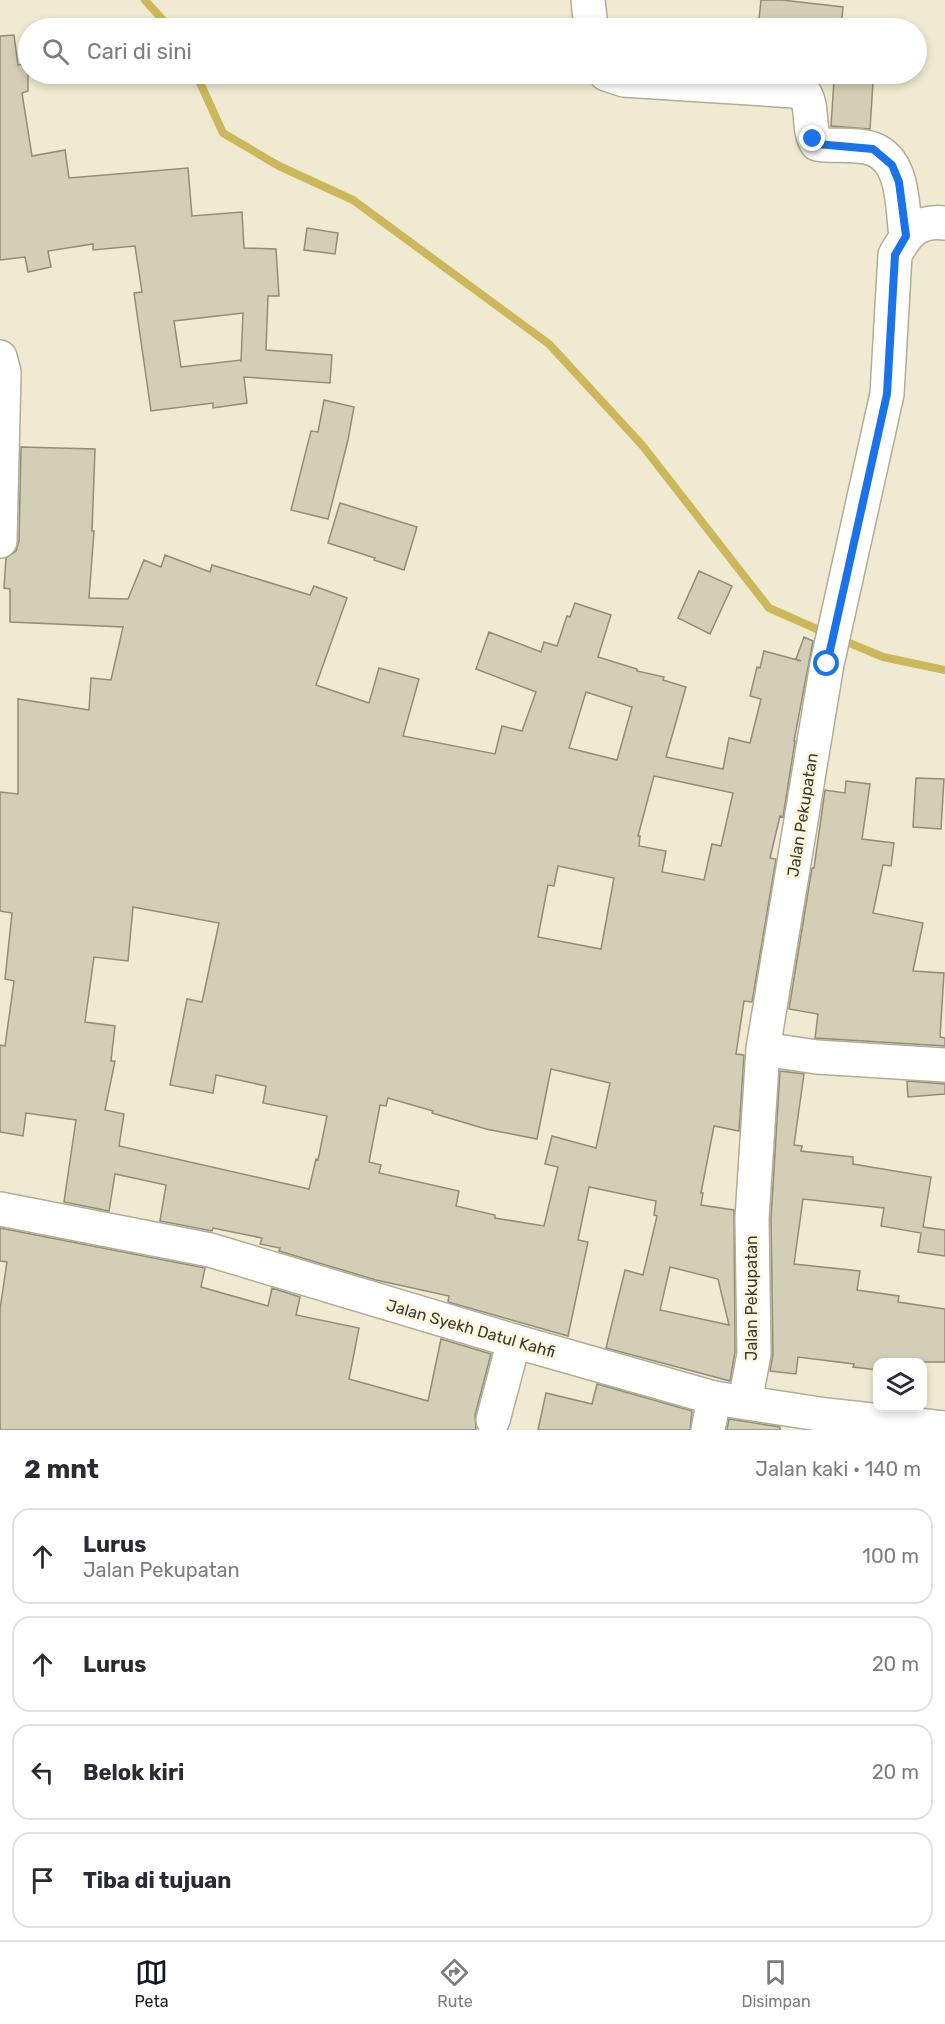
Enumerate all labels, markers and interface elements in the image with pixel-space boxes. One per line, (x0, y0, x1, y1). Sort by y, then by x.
search box (18, 18, 927, 84)
icon: search (39, 35, 72, 68)
text: Cari di sini (87, 38, 192, 65)
route end (799, 125, 825, 151)
route start (813, 650, 839, 676)
street label: Jalan Pekupatan (783, 752, 822, 878)
street label: Jalan Pekupatan (742, 1235, 761, 1361)
street label: Jalan Syekh Datul Kahfi (384, 1295, 558, 1362)
map controls (873, 1358, 927, 1412)
button: layers (873, 1358, 927, 1412)
text: 2 mnt (24, 1454, 99, 1485)
text: Jalan kaki · 140 m (755, 1457, 921, 1481)
text: Lurus (83, 1531, 146, 1558)
icon: ahead (26, 1540, 59, 1573)
text: 100 m (862, 1544, 919, 1568)
text: Jalan Pekupatan (83, 1558, 240, 1582)
icon: ahead (26, 1648, 59, 1681)
text: Lurus (83, 1651, 146, 1678)
text: 20 m (872, 1652, 919, 1676)
icon: left (26, 1756, 59, 1789)
text: Belok kiri (83, 1759, 184, 1786)
text: 20 m (872, 1760, 919, 1784)
icon: arrive (26, 1864, 59, 1897)
text: Tiba di tujuan (83, 1867, 231, 1894)
tab: Peta (134, 1956, 169, 2011)
tab: Rute (437, 1956, 473, 2011)
tab: Disimpan (741, 1956, 811, 2011)

